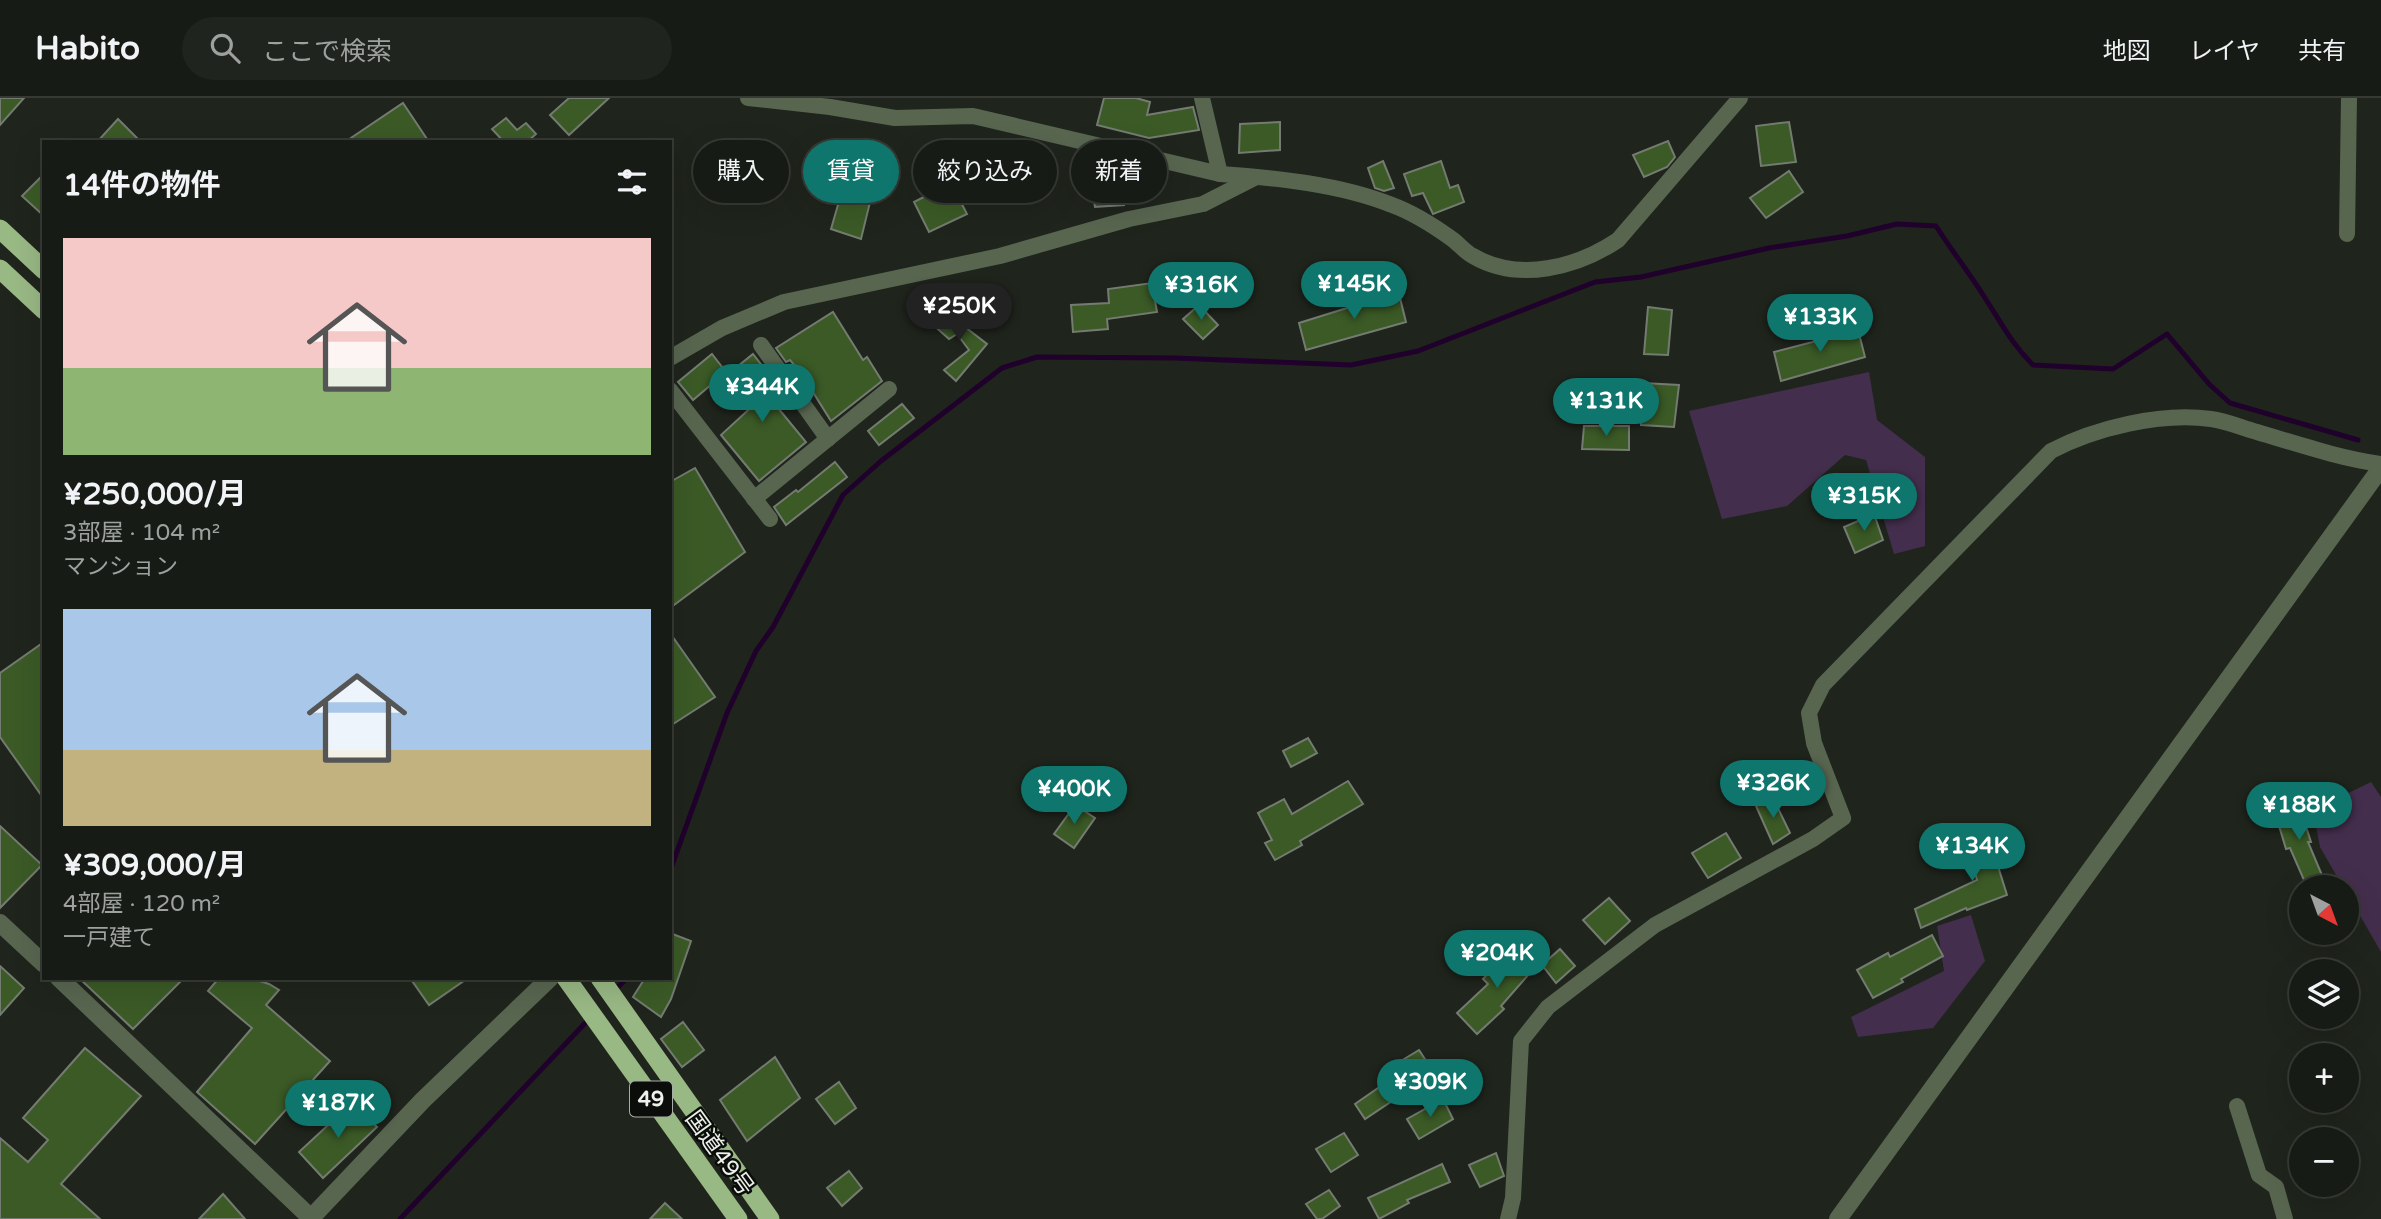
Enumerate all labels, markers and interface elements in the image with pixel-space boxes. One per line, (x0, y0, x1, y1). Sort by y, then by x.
search box (182, 17, 672, 80)
text: Habito (35, 29, 140, 68)
icon: search (206, 29, 244, 67)
text: ここで検索 (262, 36, 392, 67)
text: 地図 (2103, 37, 2151, 66)
text: レイヤ (2189, 37, 2260, 66)
text: 共有 (2298, 37, 2346, 66)
chip: 購入 (693, 140, 789, 203)
chip: 賃貸 (803, 140, 899, 203)
chip: 絞り込み (913, 140, 1057, 203)
chip: 新着 (1071, 140, 1167, 203)
icon: filters (613, 163, 651, 201)
text: 14件の物件 (63, 167, 221, 204)
pin: ¥316K (1152, 262, 1250, 322)
pin: ¥145K (1305, 262, 1403, 321)
text: ¥145K (1317, 270, 1391, 298)
text: ¥316K (1164, 271, 1238, 299)
icon: home (294, 284, 420, 410)
pin: ¥250K (910, 284, 1008, 343)
text: ¥250K (922, 292, 996, 320)
pin: ¥133K (1771, 294, 1869, 354)
text: ¥133K (1783, 303, 1857, 331)
pin: ¥344K (713, 364, 811, 424)
text: ¥344K (725, 373, 799, 401)
pin: ¥131K (1557, 378, 1655, 438)
text: ¥131K (1569, 387, 1643, 415)
pin: ¥315K (1815, 474, 1913, 533)
text: ¥250,000/月 (63, 476, 247, 513)
text: ¥315K (1827, 482, 1901, 510)
text: 3部屋 · 104 m² (63, 519, 220, 547)
text: マンション (63, 553, 178, 581)
icon: home (294, 655, 420, 781)
pin: ¥326K (1724, 760, 1822, 820)
pin: ¥400K (1025, 766, 1123, 826)
text: ¥326K (1736, 769, 1810, 797)
text: ¥400K (1037, 775, 1111, 803)
pin: ¥188K (2250, 782, 2348, 842)
text: ¥188K (2262, 791, 2336, 819)
pin: ¥134K (1923, 824, 2021, 883)
text: ¥134K (1935, 832, 2009, 860)
text: ¥309,000/月 (63, 847, 247, 884)
north arrow (2289, 875, 2359, 945)
map controls (2289, 875, 2359, 1197)
text: 4部屋 · 120 m² (63, 890, 220, 918)
text: 一戸建て (63, 924, 155, 952)
pin: ¥204K (1448, 930, 1546, 990)
text: ¥204K (1460, 939, 1534, 967)
button: layers (2289, 959, 2359, 1029)
button: + (2289, 1043, 2359, 1113)
pin: ¥309K (1381, 1060, 1479, 1119)
text: ¥309K (1393, 1068, 1467, 1096)
pin: ¥187K (289, 1080, 387, 1140)
road number: 49 (630, 1082, 672, 1116)
text: ¥187K (301, 1089, 375, 1117)
street label: 国道49号 (679, 1106, 759, 1201)
button: − (2289, 1127, 2359, 1197)

